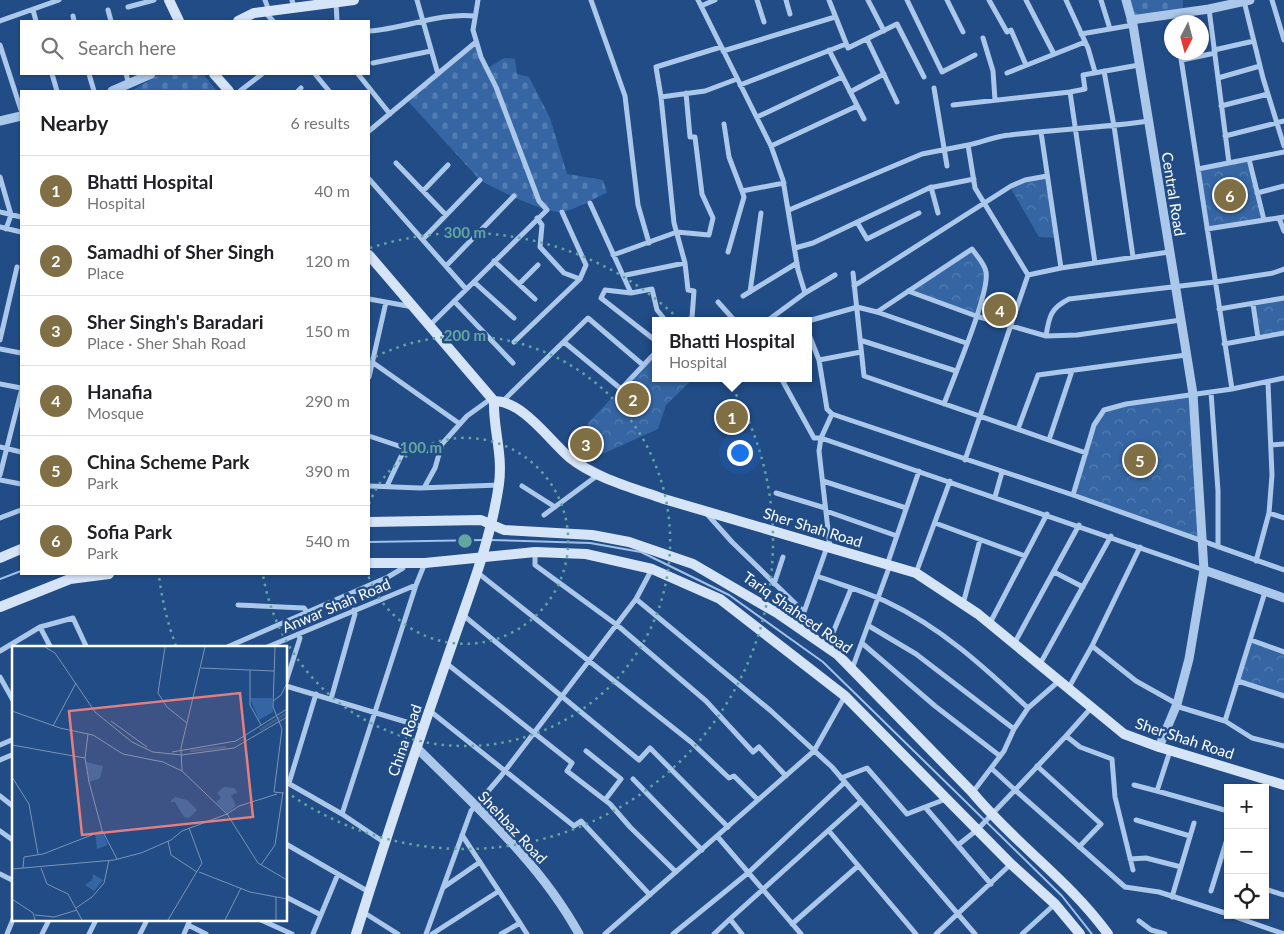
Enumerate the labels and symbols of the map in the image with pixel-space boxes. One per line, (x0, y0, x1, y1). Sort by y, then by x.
north arrow (1164, 15, 1209, 60)
street label: Central Road (1158, 151, 1190, 237)
pin: 6 (1214, 176, 1246, 214)
text: 300 m (444, 223, 486, 241)
pin: 4 (984, 291, 1016, 329)
text: 200 m (444, 326, 486, 344)
pin: 2 (617, 380, 649, 418)
pin: 1 (716, 398, 748, 436)
pin: 3 (570, 425, 602, 463)
text: 100 m (400, 438, 442, 456)
your location (727, 440, 753, 466)
pin: 5 (1124, 441, 1156, 479)
street label: Sher Shah Road (761, 503, 865, 551)
centre of rings (456, 532, 474, 550)
street label: Tariq Shaheed Road (740, 567, 856, 657)
street label: Anwar Shah Road (279, 574, 393, 636)
inset map (12, 646, 288, 922)
street label: China Road (383, 702, 425, 778)
street label: Sher Shah Road (1133, 714, 1237, 762)
street label: Shehbaz Road (475, 787, 551, 867)

